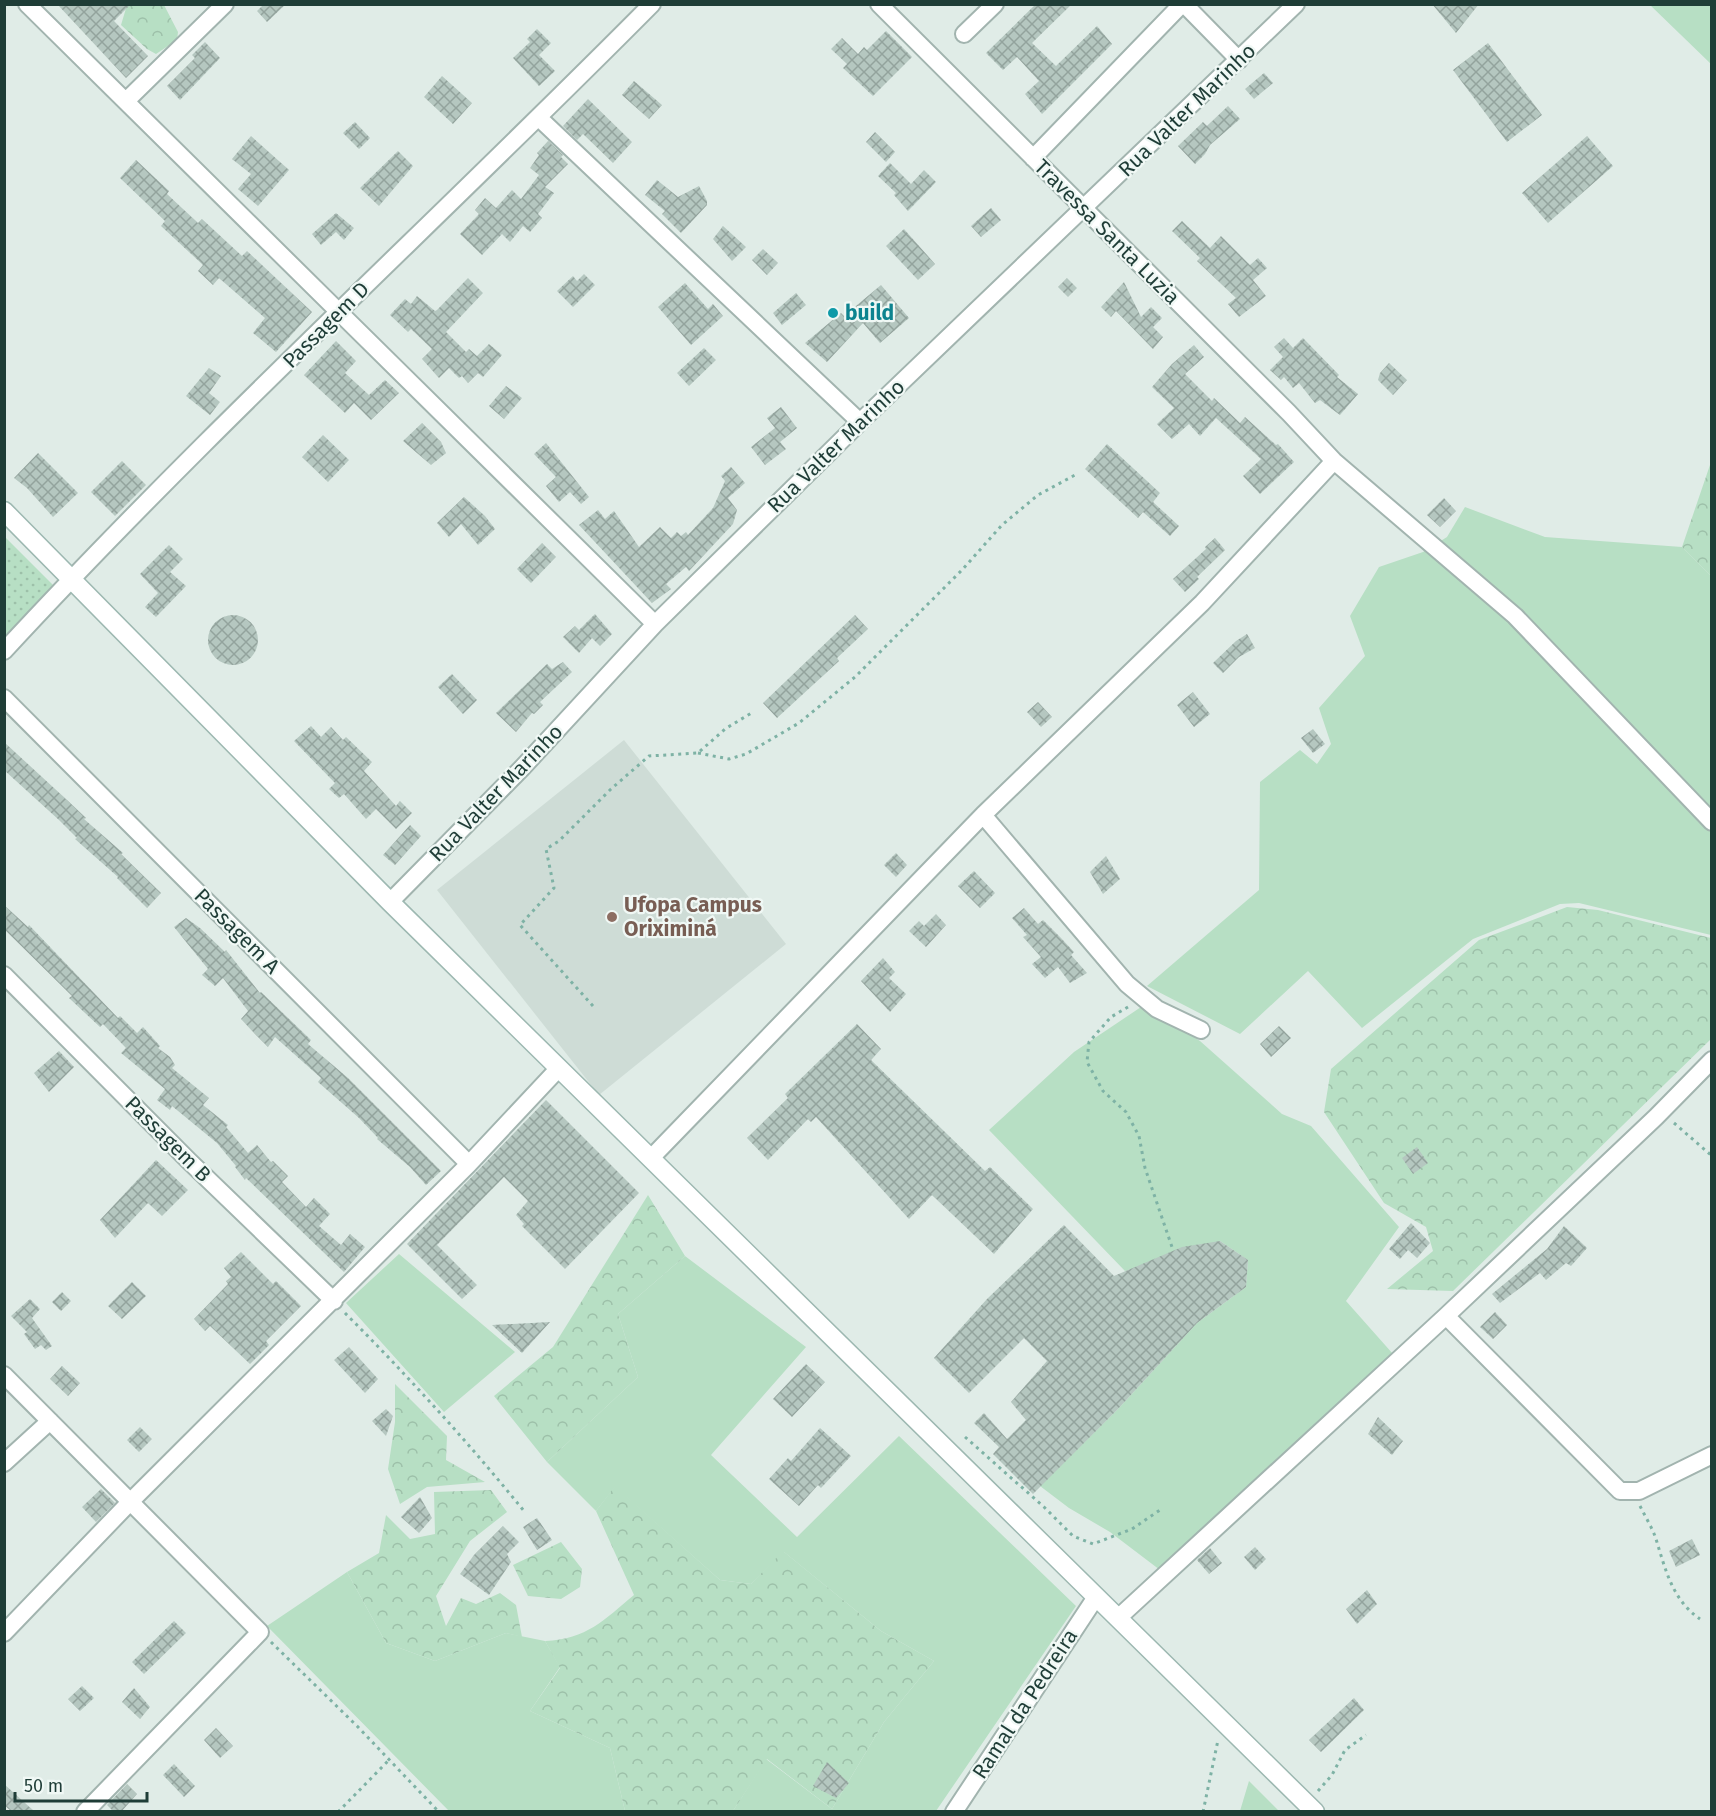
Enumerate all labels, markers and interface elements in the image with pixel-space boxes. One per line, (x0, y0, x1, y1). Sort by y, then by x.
street label: Rua Valter Marinho (1113, 38, 1261, 182)
street label: Travessa Santa Luzia (1029, 154, 1185, 310)
street label: Passagem D (277, 276, 375, 374)
place label: build (845, 300, 894, 326)
marker: build (826, 306, 840, 320)
street label: Rua Valter Marinho (762, 374, 910, 518)
street label: Rua Valter Marinho (424, 719, 568, 867)
street label: Passagem A (189, 883, 285, 979)
place label: Ufopa Campus Oriximiná (624, 892, 762, 942)
marker: Ufopa Campus Oriximiná (605, 910, 619, 924)
street label: Passagem B (120, 1091, 216, 1187)
street label: Ramal da Pedreira (967, 1624, 1083, 1784)
scale bar (15, 1765, 147, 1803)
text: 50 m (24, 1775, 63, 1797)

